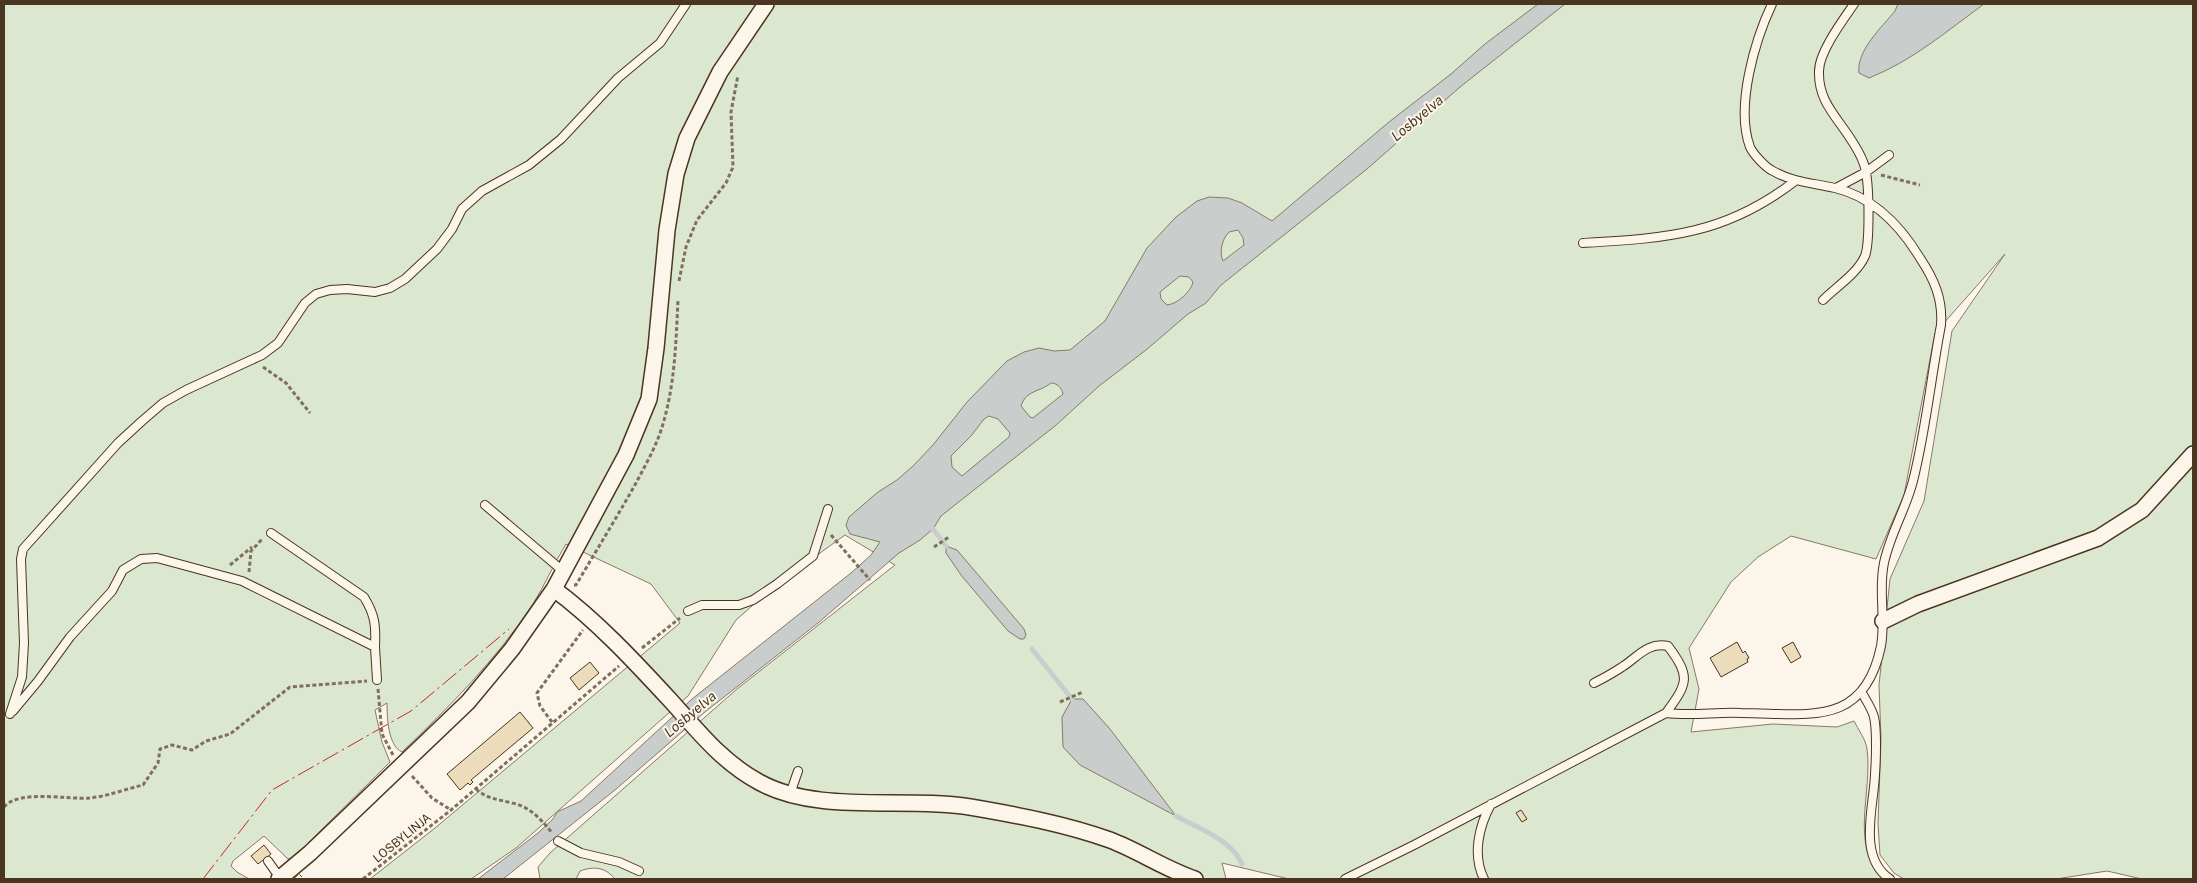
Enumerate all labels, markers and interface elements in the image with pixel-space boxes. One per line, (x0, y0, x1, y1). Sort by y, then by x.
water label: Losbyelva (1388, 92, 1446, 144)
water label: Losbyelva (661, 688, 719, 740)
street label: LOSBYLINJA (370, 810, 434, 866)

